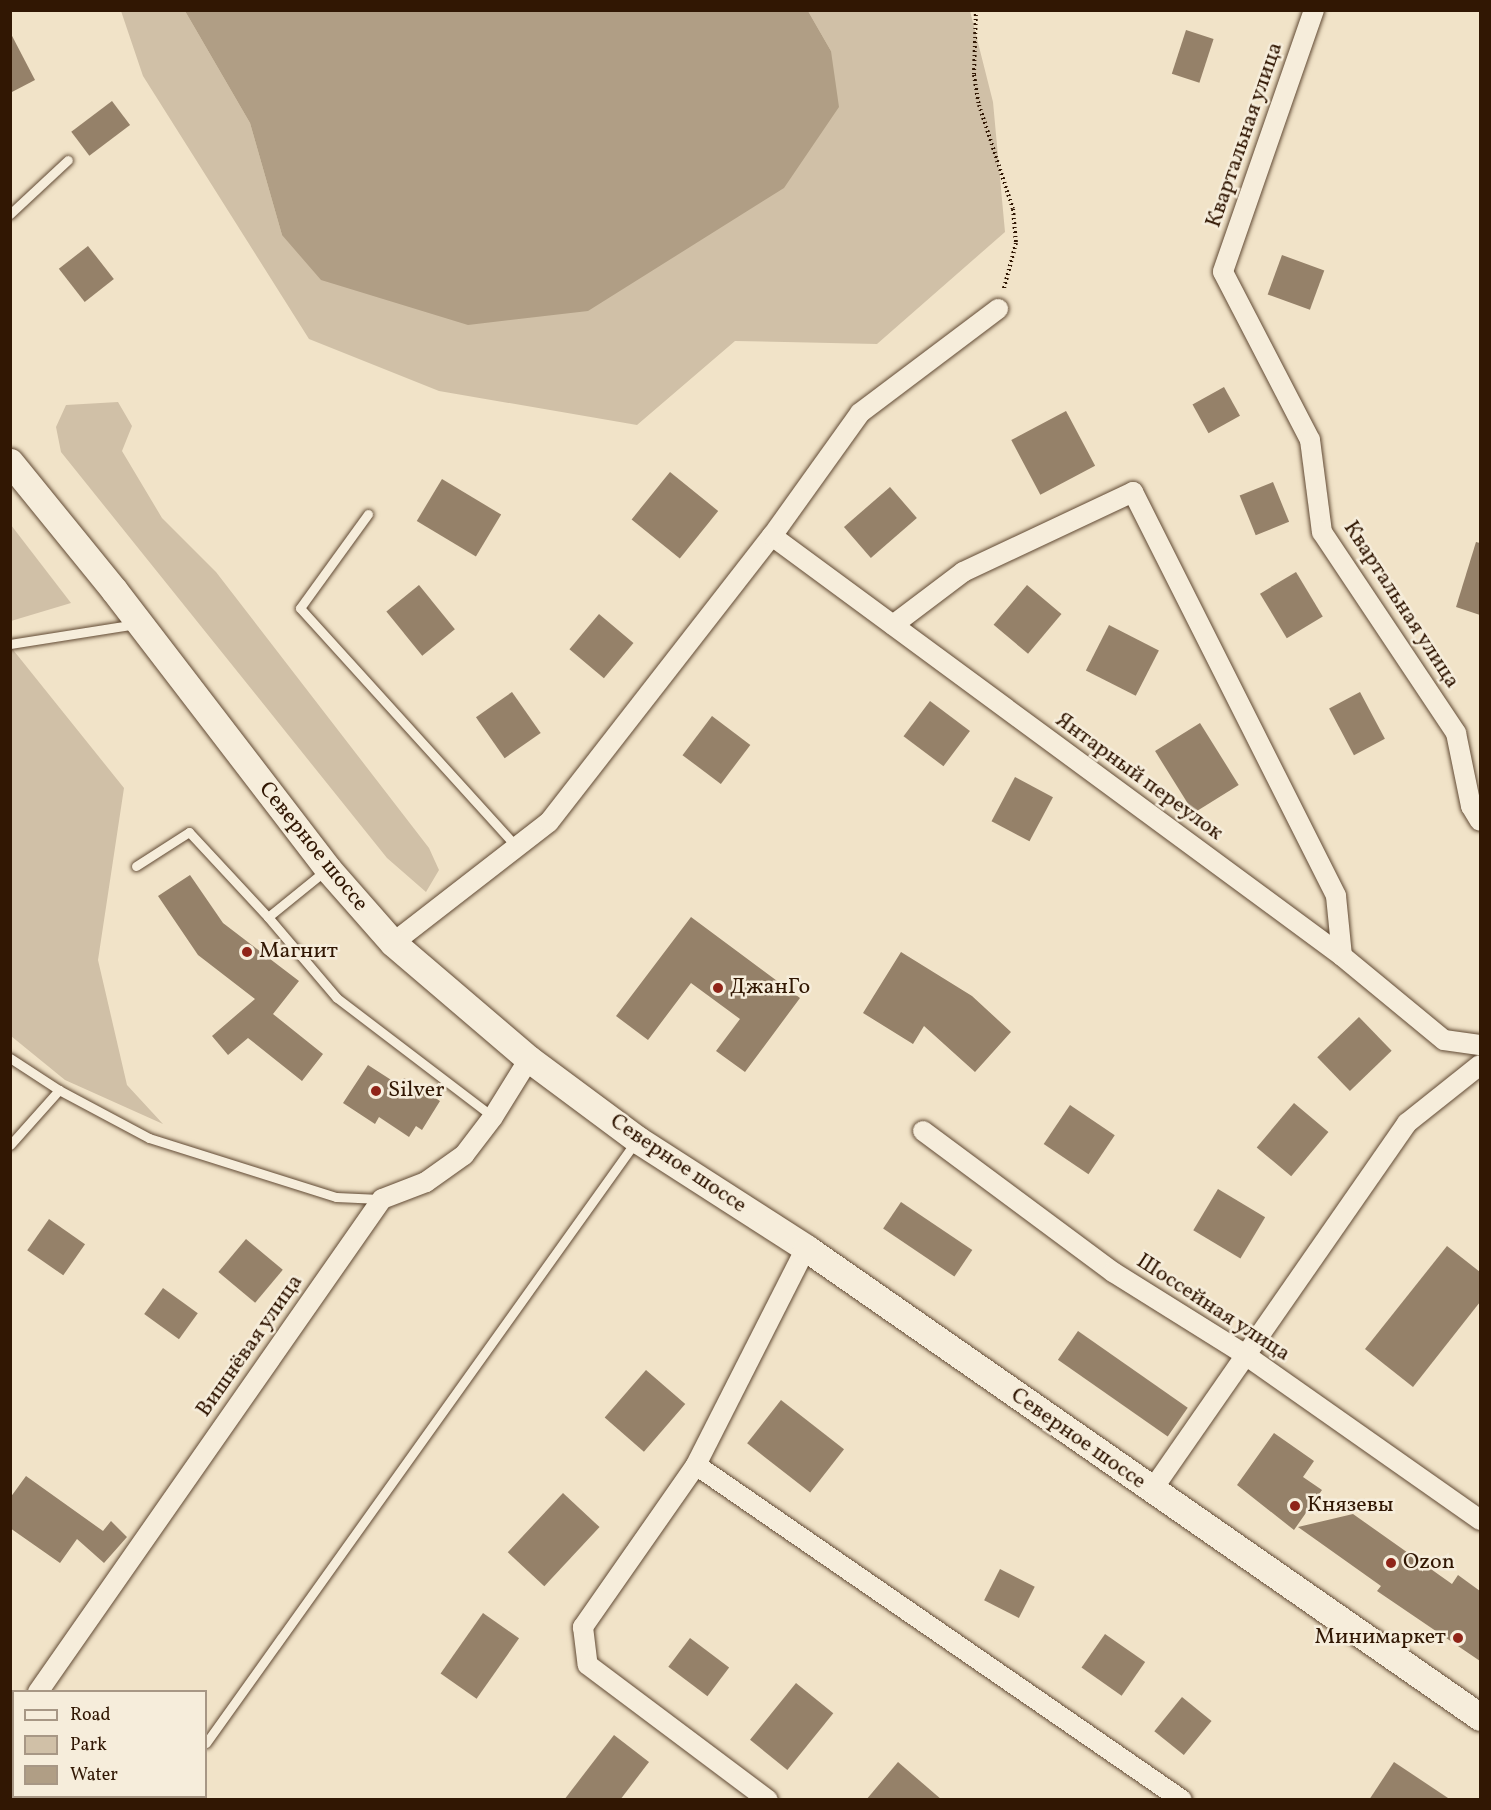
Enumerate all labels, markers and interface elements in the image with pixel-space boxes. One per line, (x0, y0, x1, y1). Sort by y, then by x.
street label: Квартальная улица (1201, 39, 1289, 231)
street label: Квартальная улица (1337, 516, 1465, 694)
street label: Янтарный переулок (1050, 707, 1228, 847)
street label: Северное шоссе (253, 777, 373, 917)
place label: Магнит (259, 939, 338, 965)
marker: Магнит (240, 945, 254, 959)
place label: ДжанГо (730, 975, 810, 1001)
marker: ДжанГо (711, 981, 725, 995)
place label: Silver (388, 1078, 444, 1104)
marker: Silver (369, 1084, 383, 1098)
street label: Северное шоссе (605, 1109, 751, 1219)
street label: Шоссейная улица (1131, 1248, 1295, 1368)
street label: Вишнёвая улица (191, 1269, 309, 1423)
street label: Северное шоссе (1005, 1383, 1151, 1495)
place label: Князевы (1307, 1493, 1393, 1519)
marker: Князевы (1288, 1499, 1302, 1513)
place label: Ozon (1403, 1550, 1455, 1576)
marker: Ozon (1384, 1556, 1398, 1570)
place label: Минимаркет (1315, 1625, 1446, 1651)
marker: Минимаркет (1451, 1631, 1465, 1645)
legend (12, 1690, 207, 1798)
text: Road (70, 1703, 111, 1728)
text: Park (70, 1733, 107, 1758)
text: Water (70, 1763, 118, 1788)

